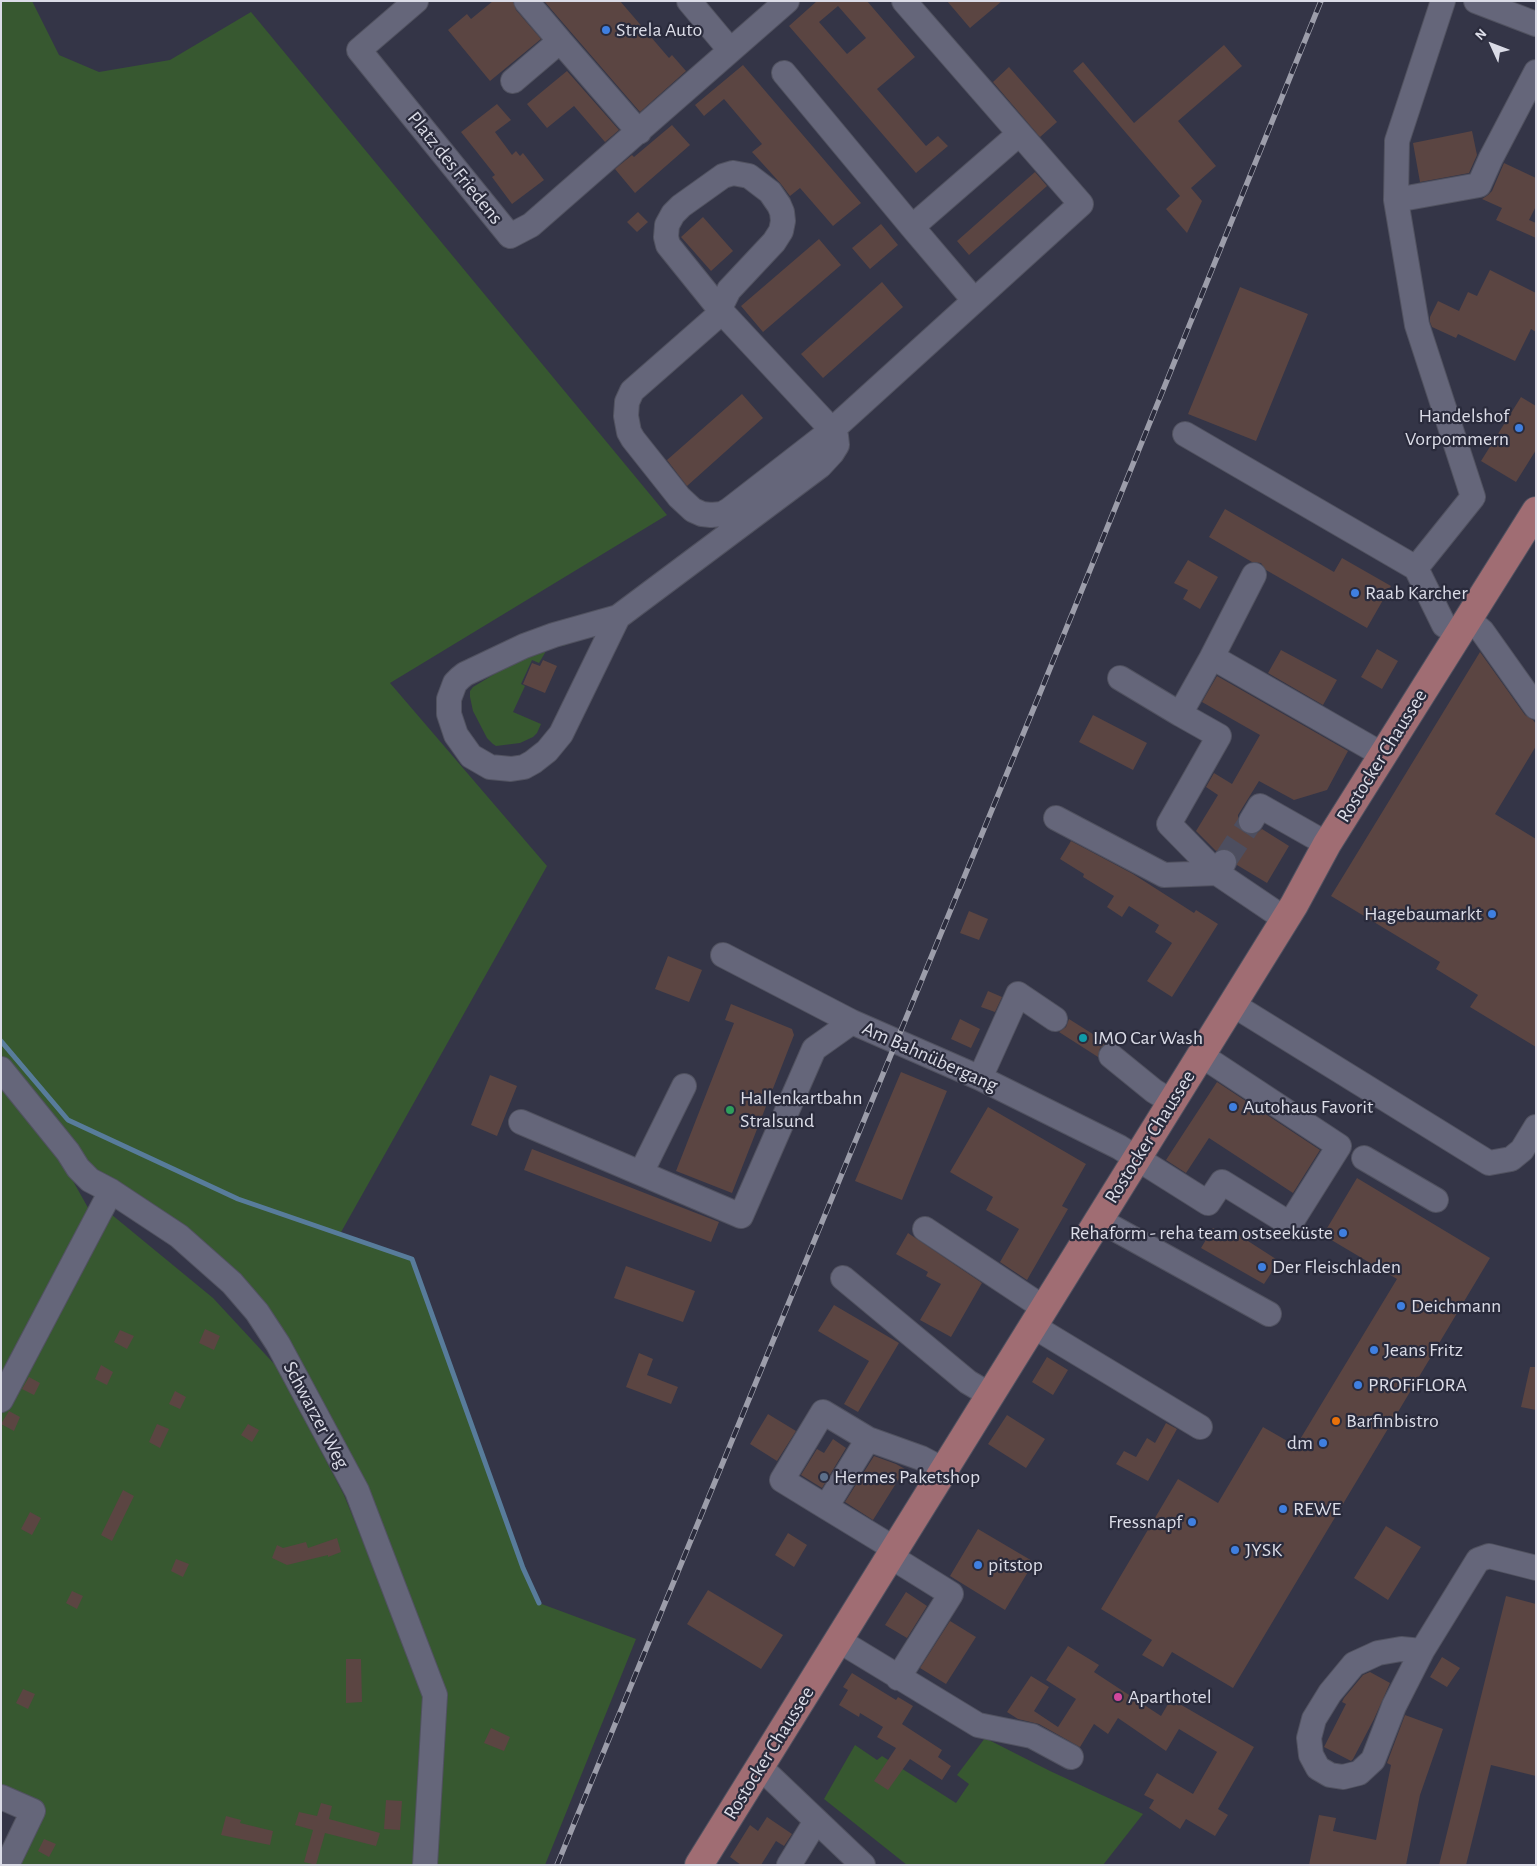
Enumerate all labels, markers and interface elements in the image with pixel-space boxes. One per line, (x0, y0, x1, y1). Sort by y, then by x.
place label: Strela Auto (616, 18, 702, 42)
north arrow (1467, 20, 1517, 70)
marker: Strela Auto (600, 24, 612, 36)
text: N (1473, 26, 1489, 43)
street label: Platz des Friedens (402, 107, 508, 229)
place label: Handelshof Vorpommern (1405, 404, 1509, 451)
marker: Handelshof Vorpommern (1513, 422, 1525, 434)
place label: Raab Karcher (1365, 581, 1468, 605)
marker: Raab Karcher (1349, 587, 1361, 599)
street label: Rostocker Chaussee (1331, 685, 1433, 827)
place label: Hagebaumarkt (1364, 902, 1482, 926)
marker: Hagebaumarkt (1486, 908, 1498, 920)
street label: Am Bahnübergang (858, 1016, 1002, 1098)
place label: IMO Car Wash (1093, 1026, 1203, 1050)
marker: IMO Car Wash (1077, 1032, 1089, 1044)
street label: Rostocker Chaussee (1099, 1066, 1201, 1208)
place label: Hallenkartbahn Stralsund (740, 1086, 863, 1133)
place label: Autohaus Favorit (1243, 1095, 1373, 1119)
marker: Autohaus Favorit (1227, 1101, 1239, 1113)
marker: Hallenkartbahn Stralsund (724, 1104, 736, 1116)
place label: Rehaform - reha team ostseeküste (1070, 1221, 1333, 1245)
marker: Rehaform - reha team ostseeküste (1337, 1227, 1349, 1239)
place label: Der Fleischladen (1272, 1255, 1401, 1279)
marker: Der Fleischladen (1256, 1261, 1268, 1273)
place label: Deichmann (1411, 1294, 1501, 1318)
marker: Deichmann (1395, 1300, 1407, 1312)
place label: Jeans Fritz (1384, 1338, 1463, 1362)
marker: Jeans Fritz (1368, 1344, 1380, 1356)
street label: Schwarzer Weg (278, 1357, 354, 1473)
place label: PROFiFLORA (1368, 1373, 1467, 1397)
marker: PROFiFLORA (1352, 1379, 1364, 1391)
place label: Barfinbistro (1346, 1409, 1439, 1433)
marker: Barfinbistro (1330, 1415, 1342, 1427)
place label: dm (1287, 1431, 1313, 1455)
marker: dm (1317, 1437, 1329, 1449)
place label: Hermes Paketshop (834, 1465, 980, 1489)
marker: Hermes Paketshop (818, 1471, 830, 1483)
place label: REWE (1293, 1497, 1341, 1521)
marker: REWE (1277, 1503, 1289, 1515)
place label: Fressnapf (1108, 1510, 1182, 1534)
marker: Fressnapf (1186, 1516, 1198, 1528)
place label: JYSK (1245, 1538, 1282, 1562)
marker: JYSK (1229, 1544, 1241, 1556)
place label: pitstop (988, 1553, 1043, 1577)
marker: pitstop (972, 1559, 984, 1571)
street label: Rostocker Chaussee (718, 1682, 820, 1824)
place label: Aparthotel (1128, 1685, 1212, 1709)
marker: Aparthotel (1112, 1691, 1124, 1703)

